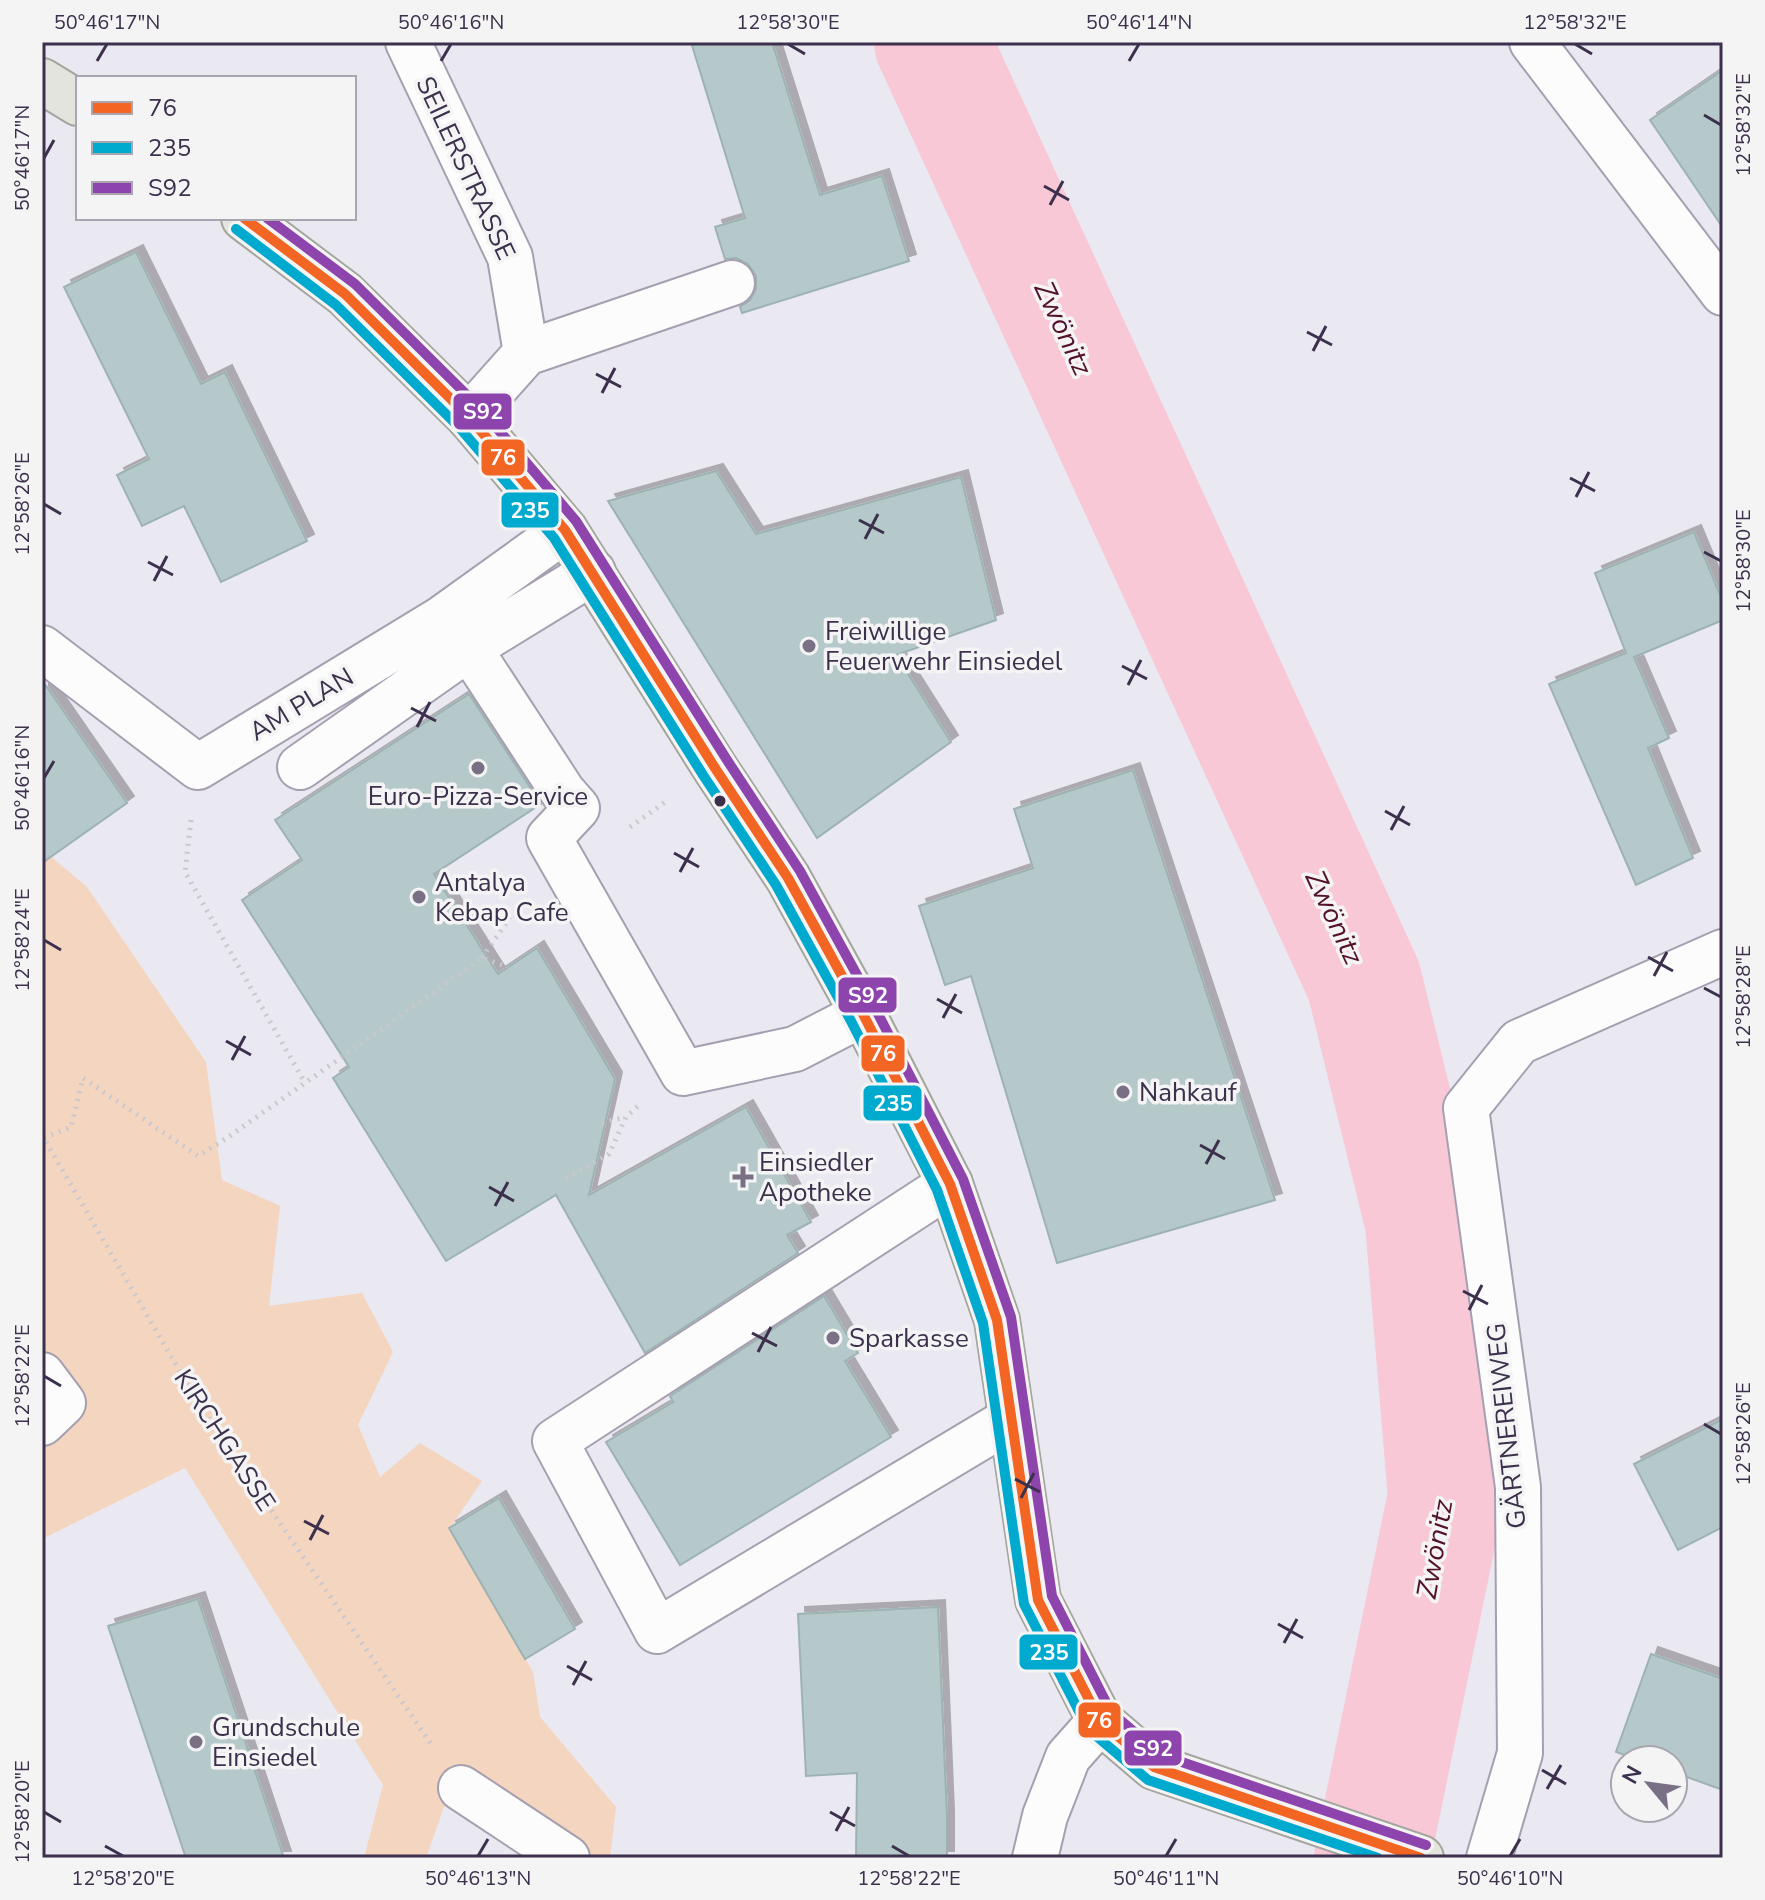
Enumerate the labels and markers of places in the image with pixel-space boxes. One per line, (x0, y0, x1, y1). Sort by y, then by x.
place label: Freiwillige Feuerwehr Einsiedel (825, 614, 1063, 679)
marker: Freiwillige Feuerwehr Einsiedel (800, 637, 818, 655)
marker: Euro-Pizza-Service (469, 759, 487, 777)
place label: Euro-Pizza-Service (368, 779, 588, 814)
unlabelled marker (712, 793, 728, 809)
place label: Antalya Kebap Cafe (435, 865, 569, 930)
marker: Antalya Kebap Cafe (410, 888, 428, 906)
place label: Nahkauf (1139, 1075, 1237, 1110)
marker: Nahkauf (1114, 1083, 1132, 1101)
place label: Einsiedler Apotheke (759, 1145, 874, 1210)
marker: Einsiedler Apotheke (734, 1168, 752, 1186)
place label: Sparkasse (849, 1321, 969, 1356)
marker: Sparkasse (824, 1329, 842, 1347)
place label: Grundschule Einsiedel (212, 1710, 360, 1775)
marker: Grundschule Einsiedel (187, 1733, 205, 1751)

